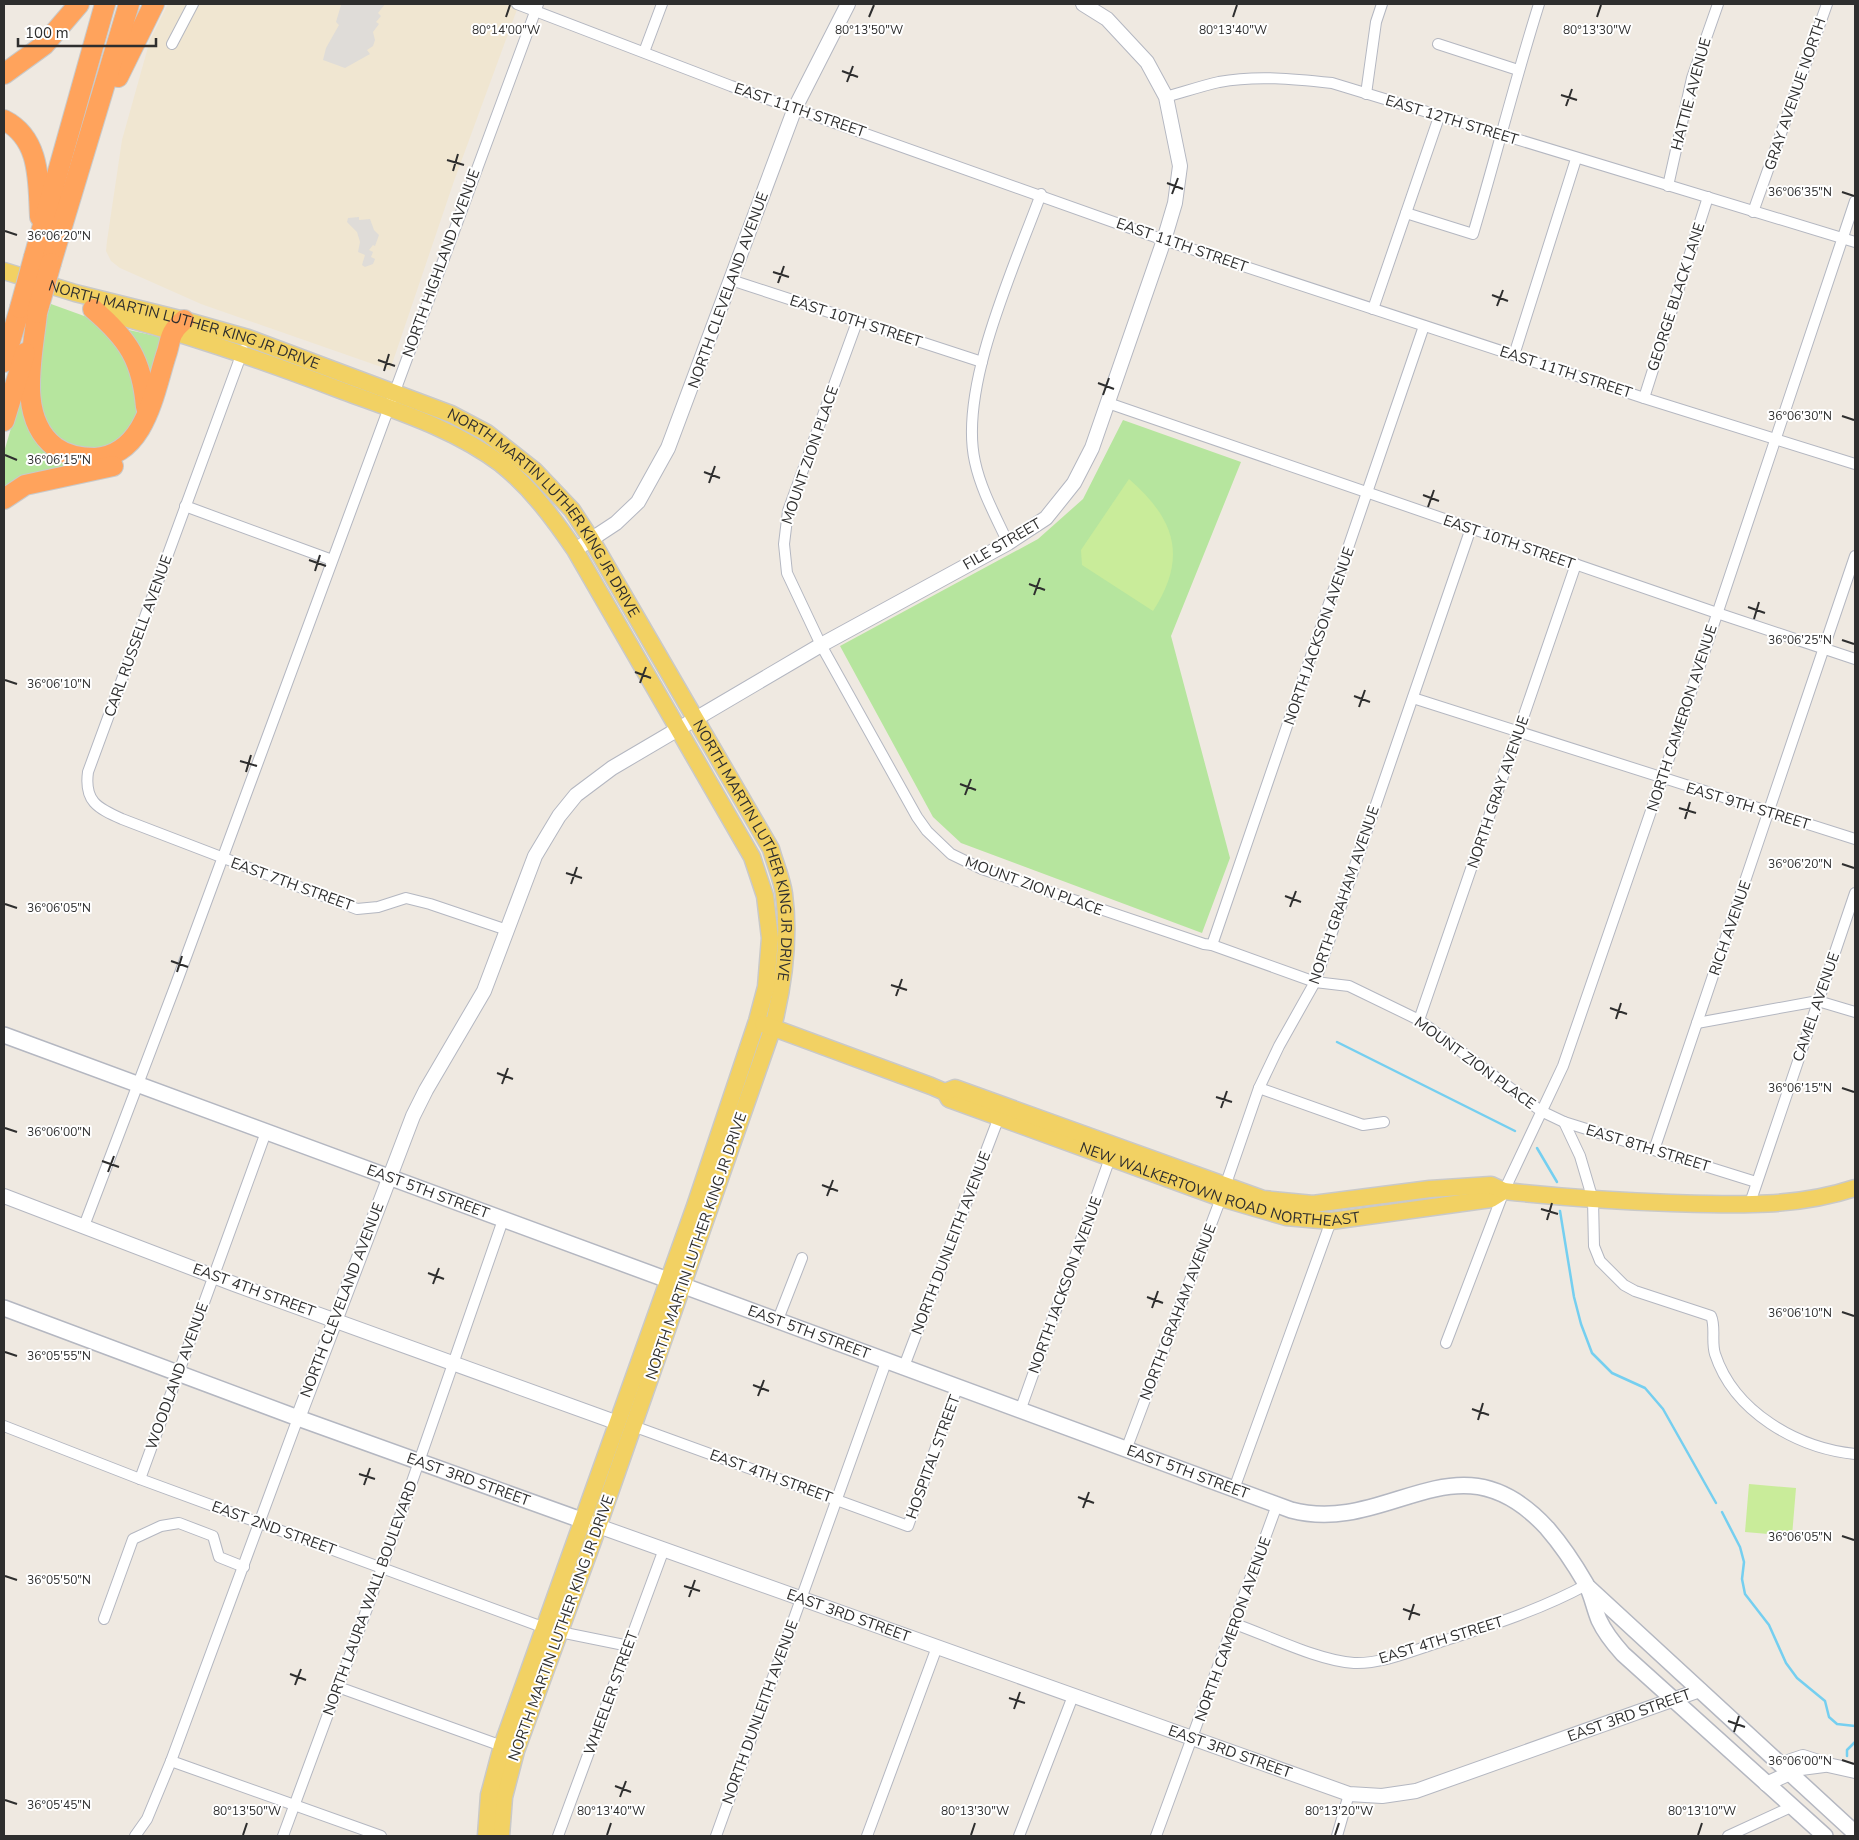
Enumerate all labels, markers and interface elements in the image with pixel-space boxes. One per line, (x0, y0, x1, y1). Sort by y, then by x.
scale bar (18, 15, 155, 47)
street label: GRAY AVENUE NORTH (1759, 15, 1831, 173)
text: 80°14'00"W (472, 22, 540, 38)
text: 80°13'50"W (835, 22, 903, 38)
text: 80°13'40"W (1199, 22, 1267, 38)
text: 80°13'30"W (1563, 22, 1631, 38)
text: 100 m (25, 23, 69, 43)
street label: HATTIE AVENUE (1666, 35, 1716, 153)
street label: EAST 11TH STREET (732, 78, 868, 142)
street label: EAST 12TH STREET (1383, 90, 1521, 150)
street label: NORTH HIGHLAND AVENUE (398, 166, 484, 360)
text: 36°06'35"N (1768, 184, 1832, 200)
street label: NORTH CLEVELAND AVENUE (683, 189, 773, 391)
street label: EAST 11TH STREET (1114, 213, 1250, 277)
street label: GEORGE BLACK LANE (1643, 220, 1709, 374)
text: 36°06'20"N (27, 228, 91, 244)
street label: NORTH MARTIN LUTHER KING JR DRIVE (46, 275, 323, 374)
street label: EAST 10TH STREET (787, 290, 925, 352)
street label: EAST 11TH STREET (1497, 341, 1635, 403)
street label: MOUNT ZION PLACE (777, 383, 843, 527)
street label: NORTH MARTIN LUTHER KING JR DRIVE (444, 404, 644, 621)
text: 36°06'30"N (1768, 408, 1832, 424)
text: 36°06'15"N (27, 452, 91, 468)
street label: EAST 10TH STREET (1441, 510, 1577, 574)
street label: FILE STREET (959, 514, 1045, 574)
street label: NORTH JACKSON AVENUE (1279, 544, 1359, 728)
street label: CARL RUSSELL AVENUE (99, 552, 177, 720)
street label: NORTH CAMERON AVENUE (1642, 622, 1722, 814)
text: 36°06'25"N (1768, 632, 1832, 648)
text: 36°06'10"N (27, 676, 91, 692)
street label: NORTH GRAY AVENUE (1462, 713, 1534, 871)
street label: NORTH MARTIN LUTHER KING JR DRIVE (688, 716, 796, 982)
street label: EAST 9TH STREET (1683, 778, 1813, 834)
street label: NORTH GRAHAM AVENUE (1304, 803, 1384, 987)
street label: MOUNT ZION PLACE (962, 852, 1106, 920)
street label: EAST 7TH STREET (228, 853, 356, 915)
text: 36°06'20"N (1768, 856, 1832, 872)
street label: RICH AVENUE (1704, 878, 1756, 978)
text: 36°06'05"N (27, 900, 91, 916)
street label: CAMEL AVENUE (1788, 950, 1844, 1064)
street label: MOUNT ZION PLACE (1410, 1012, 1540, 1114)
text: 36°06'15"N (1768, 1080, 1832, 1096)
street label: NORTH MARTIN LUTHER KING JR DRIVE (641, 1110, 751, 1382)
street label: EAST 8TH STREET (1583, 1120, 1713, 1176)
text: 36°06'00"N (27, 1124, 91, 1140)
street label: NEW WALKERTOWN ROAD NORTHEAST (1077, 1137, 1361, 1231)
street label: NORTH DUNLEITH AVENUE (907, 1148, 995, 1338)
street label: EAST 5TH STREET (364, 1160, 492, 1223)
street label: NORTH JACKSON AVENUE (1024, 1194, 1106, 1376)
street label: NORTH CLEVELAND AVENUE (295, 1200, 389, 1400)
street label: NORTH GRAHAM AVENUE (1135, 1221, 1221, 1403)
street label: EAST 4TH STREET (190, 1259, 318, 1321)
street label: WOODLAND AVENUE (141, 1300, 213, 1452)
street label: EAST 5TH STREET (745, 1300, 873, 1364)
text: 36°06'10"N (1768, 1305, 1832, 1321)
text: 36°05'55"N (27, 1348, 91, 1364)
street label: HOSPITAL STREET (901, 1392, 965, 1522)
street label: EAST 5TH STREET (1124, 1440, 1252, 1504)
street label: EAST 4TH STREET (707, 1445, 835, 1507)
street label: EAST 3RD STREET (404, 1448, 533, 1511)
street label: NORTH LAURA WALL BOULEVARD (318, 1478, 422, 1718)
street label: NORTH MARTIN LUTHER KING JR DRIVE (503, 1492, 619, 1764)
street label: EAST 2ND STREET (209, 1496, 339, 1560)
text: 36°06'05"N (1768, 1529, 1832, 1545)
street label: NORTH CAMERON AVENUE (1190, 1534, 1276, 1724)
text: 36°05'50"N (27, 1572, 91, 1588)
street label: EAST 3RD STREET (784, 1584, 913, 1647)
street label: EAST 4TH STREET (1376, 1612, 1506, 1668)
street label: NORTH DUNLEITH AVENUE (717, 1617, 803, 1807)
street label: WHEELER STREET (579, 1628, 643, 1758)
street label: EAST 3RD STREET (1565, 1684, 1694, 1746)
street label: EAST 3RD STREET (1165, 1720, 1294, 1783)
text: 36°06'00"N (1768, 1753, 1832, 1769)
text: 36°05'45"N (27, 1797, 91, 1813)
text: 80°13'50"W (213, 1803, 281, 1819)
text: 80°13'40"W (577, 1803, 645, 1819)
text: 80°13'30"W (941, 1803, 1009, 1819)
text: 80°13'20"W (1305, 1803, 1373, 1819)
text: 80°13'10"W (1668, 1803, 1736, 1819)

